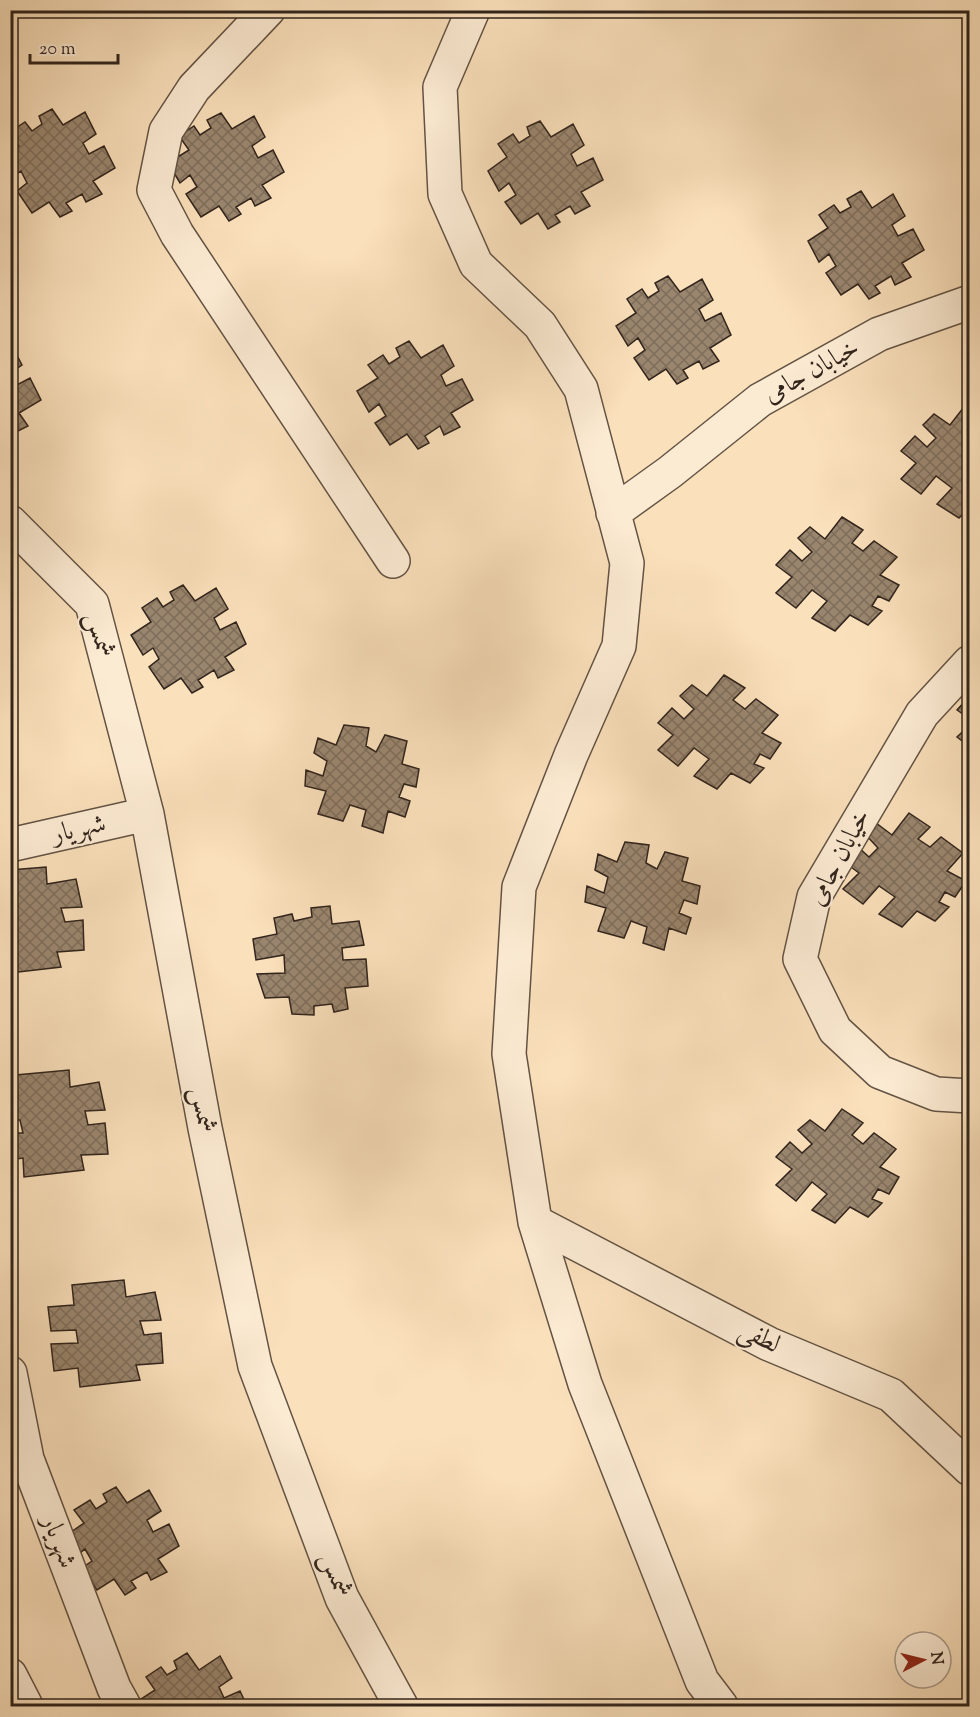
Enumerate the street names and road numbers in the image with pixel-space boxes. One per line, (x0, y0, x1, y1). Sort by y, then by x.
street label: خیابان جامی (757, 330, 867, 414)
street label: شمس (75, 607, 123, 663)
street label: خیابان جامی (799, 803, 881, 913)
street label: شهریار (45, 806, 110, 855)
street label: شمس (179, 1084, 225, 1136)
street label: لطفی (732, 1312, 786, 1364)
street label: شهریار (30, 1507, 85, 1574)
street label: شمس (309, 1547, 361, 1603)

